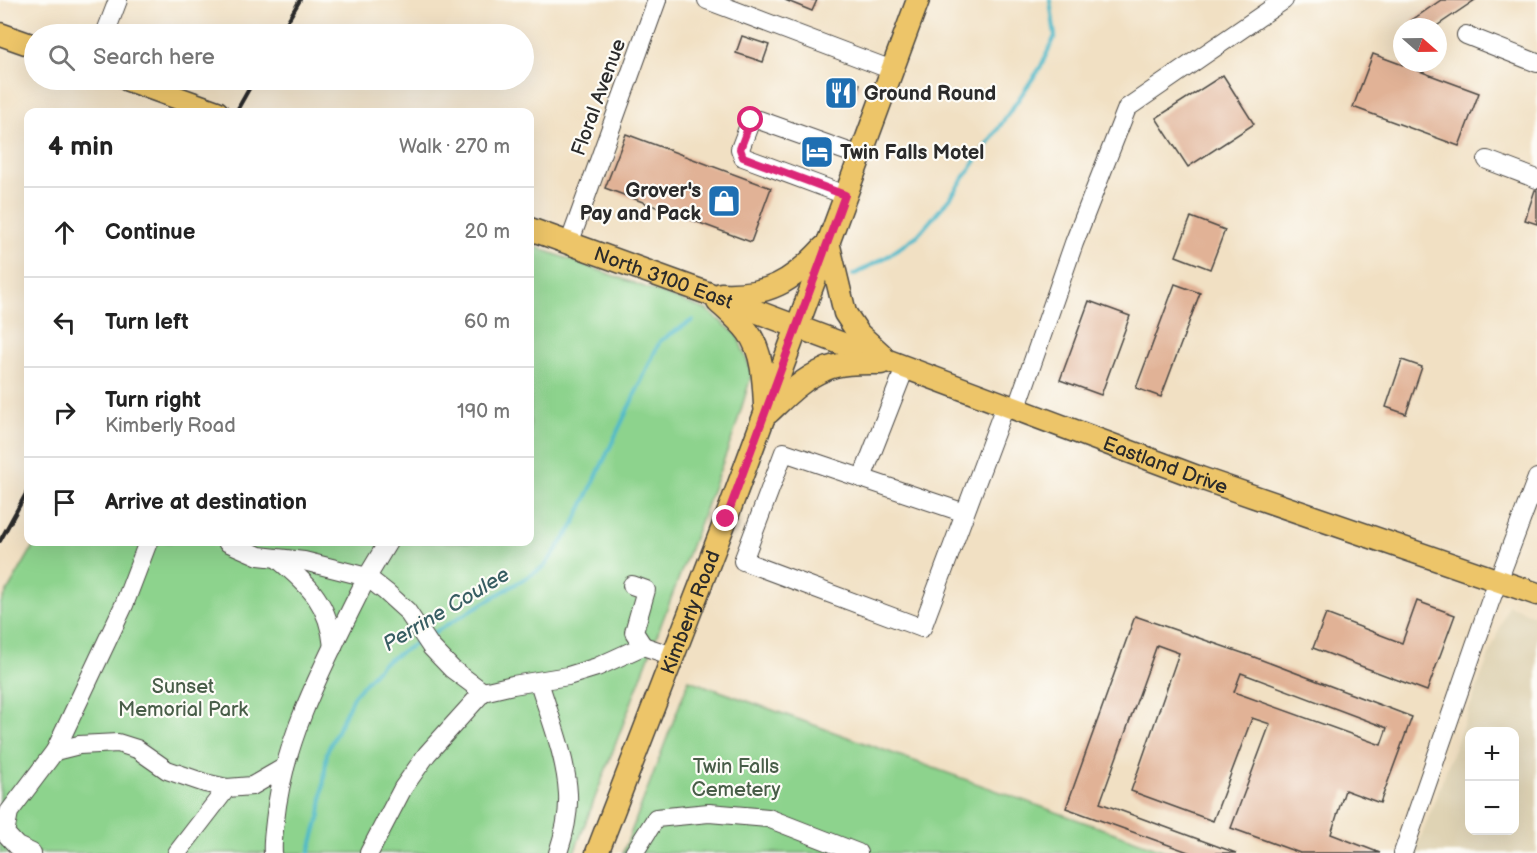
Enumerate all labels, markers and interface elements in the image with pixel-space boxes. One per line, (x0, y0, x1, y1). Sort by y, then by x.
north arrow (1393, 18, 1447, 72)
search box (24, 24, 534, 90)
street label: Floral Avenue (567, 35, 631, 159)
icon: search (45, 41, 78, 74)
text: Search here (93, 44, 215, 71)
restaurant icon: Ground Round (823, 75, 859, 111)
place label: Ground Round (864, 82, 996, 106)
route start (737, 106, 763, 132)
text: 4 min (48, 132, 113, 163)
hotel icon: Twin Falls Motel (799, 134, 835, 170)
text: Walk · 270 m (399, 135, 510, 159)
place label: Twin Falls Motel (840, 141, 984, 165)
place label: Grover's Pay and Pack (580, 179, 702, 226)
shop icon: Grover's Pay and Pack (706, 183, 742, 219)
icon: ahead (48, 216, 81, 249)
text: Continue (105, 219, 195, 246)
text: 20 m (465, 220, 510, 244)
street label: North 3100 East (590, 242, 736, 315)
icon: left (48, 306, 81, 339)
text: Turn left (105, 309, 189, 336)
text: 60 m (464, 310, 510, 334)
text: Turn right (105, 387, 201, 414)
icon: right (48, 396, 81, 429)
text: 190 m (457, 400, 510, 424)
text: Kimberly Road (105, 414, 236, 438)
street label: Eastland Drive (1099, 432, 1231, 500)
icon: arrive (48, 486, 81, 519)
text: Arrive at destination (105, 489, 307, 516)
route end (712, 505, 738, 531)
street label: Kimberly Road (656, 547, 726, 678)
water label: Perrine Coulee (379, 562, 514, 657)
park label: Sunset Memorial Park (118, 675, 248, 722)
map controls (1465, 727, 1519, 835)
button: + (1465, 727, 1519, 781)
park label: Twin Falls Cemetery (691, 755, 781, 802)
button: − (1465, 781, 1519, 835)

